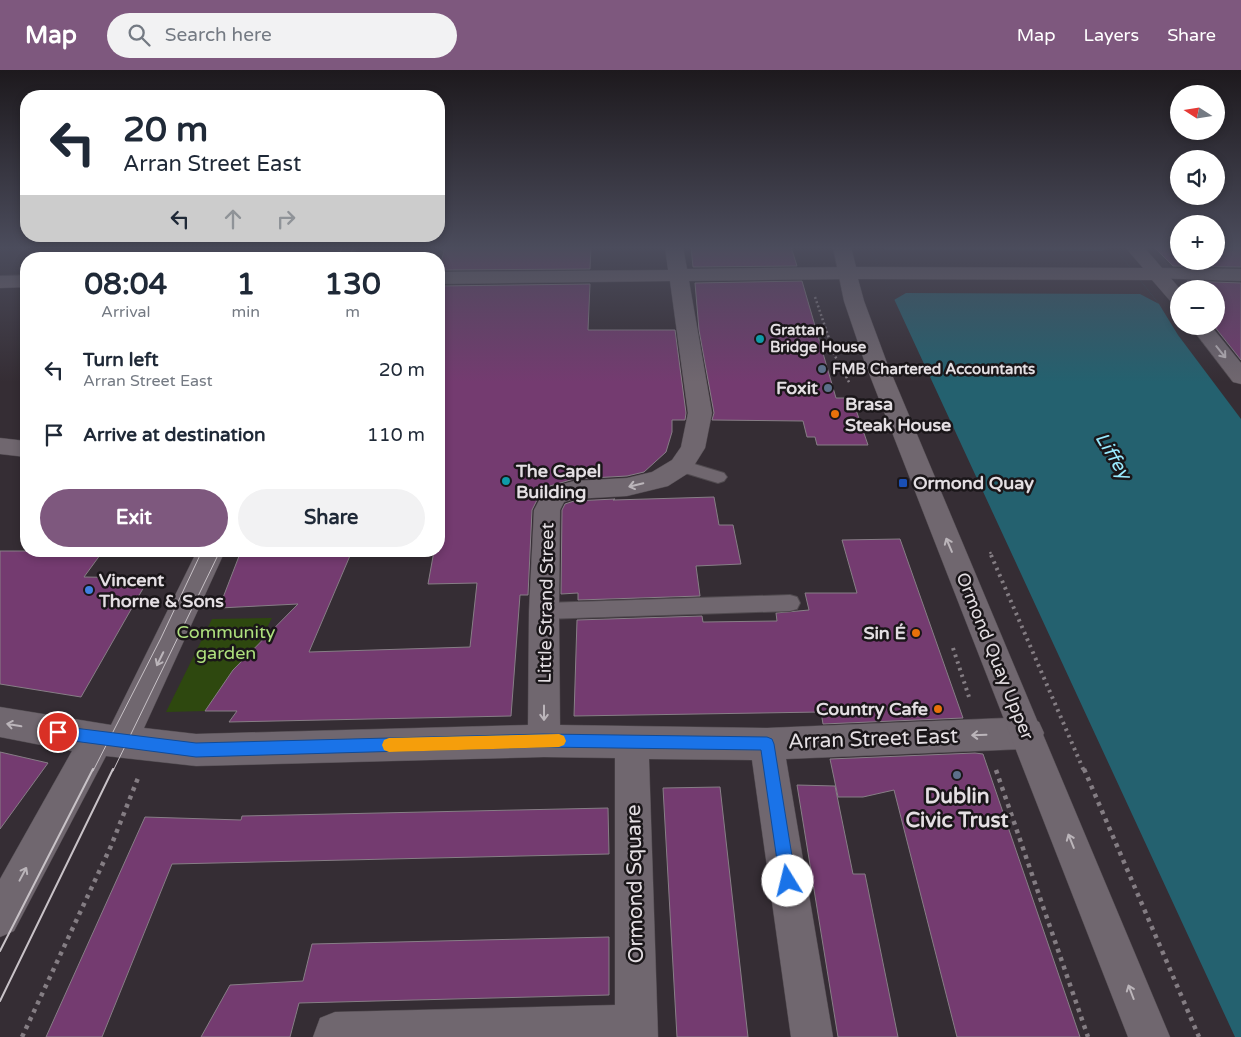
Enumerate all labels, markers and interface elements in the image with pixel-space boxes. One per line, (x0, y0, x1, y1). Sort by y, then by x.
search box (107, 13, 457, 58)
text: Map (25, 21, 77, 50)
icon: search (125, 21, 153, 49)
text: Search here (165, 24, 272, 46)
text: Map (1017, 24, 1056, 46)
text: Layers (1084, 24, 1139, 46)
text: Share (1167, 24, 1216, 46)
north arrow (1170, 85, 1225, 140)
map controls (1170, 85, 1225, 335)
text: 20 m (123, 109, 208, 151)
icon: left (40, 110, 105, 175)
button: sound (1170, 150, 1225, 205)
text: Arran Street East (123, 151, 301, 177)
icon: left (166, 205, 194, 233)
icon: ahead (219, 205, 247, 233)
icon: right (272, 205, 300, 233)
button: + (1170, 215, 1225, 270)
text: 08:04 (84, 266, 167, 303)
text: 1 (236, 266, 255, 303)
text: 130 (324, 266, 381, 303)
button: − (1170, 280, 1225, 335)
text: Arrival (101, 302, 151, 322)
text: min (232, 302, 260, 322)
text: m (345, 302, 360, 322)
place label: Grattan Bridge House (770, 321, 867, 357)
marker: Grattan Bridge House (754, 333, 766, 345)
one-way arrow (1215, 345, 1226, 358)
text: Turn left (83, 349, 159, 371)
icon: left (40, 356, 68, 384)
text: 20 m (379, 359, 425, 381)
place label: FMB Chartered Accountants (832, 360, 1035, 378)
marker: FMB Chartered Accountants (816, 363, 828, 375)
text: Arran Street East (83, 371, 213, 391)
place label: Foxit (776, 377, 818, 399)
marker: Foxit (822, 382, 834, 394)
place label: Brasa Steak House (845, 393, 951, 436)
marker: Brasa Steak House (829, 408, 841, 420)
icon: arrive (40, 421, 68, 449)
text: Arrive at destination (83, 424, 266, 446)
text: 110 m (367, 424, 425, 446)
water label: Liffey (1091, 429, 1137, 486)
place label: The Capel Building (515, 460, 601, 503)
place label: Ormond Quay (913, 472, 1034, 494)
marker: The Capel Building (500, 475, 512, 487)
marker: Ormond Quay (897, 477, 909, 489)
one-way arrow (629, 481, 645, 490)
button: Exit (40, 489, 228, 547)
button: Share (238, 489, 425, 547)
street label: Little Strand Street (534, 522, 558, 684)
one-way arrow (944, 538, 954, 553)
place label: Vincent Thorne & Sons (98, 569, 224, 612)
street label: Ormond Quay Upper (951, 569, 1039, 743)
marker: Vincent Thorne & Sons (83, 584, 95, 596)
park label: Community garden (177, 621, 276, 664)
place label: Sin É (863, 622, 906, 644)
marker: Sin É (910, 627, 922, 639)
one-way arrow (155, 651, 165, 666)
place label: Country Cafe (816, 698, 928, 720)
marker: Country Cafe (932, 703, 944, 715)
one-way arrow (539, 704, 549, 721)
pin (37, 711, 79, 753)
icon: arrive (44, 718, 72, 746)
one-way arrow (6, 719, 22, 729)
street label: Arran Street East (787, 724, 959, 754)
one-way arrow (971, 730, 987, 740)
marker: Dublin Civic Trust (951, 769, 963, 781)
place label: Dublin Civic Trust (905, 784, 1009, 833)
street label: Ormond Square (621, 804, 649, 964)
one-way arrow (1066, 834, 1075, 849)
position arrow (761, 854, 813, 906)
one-way arrow (19, 867, 28, 882)
one-way arrow (1126, 984, 1135, 1000)

